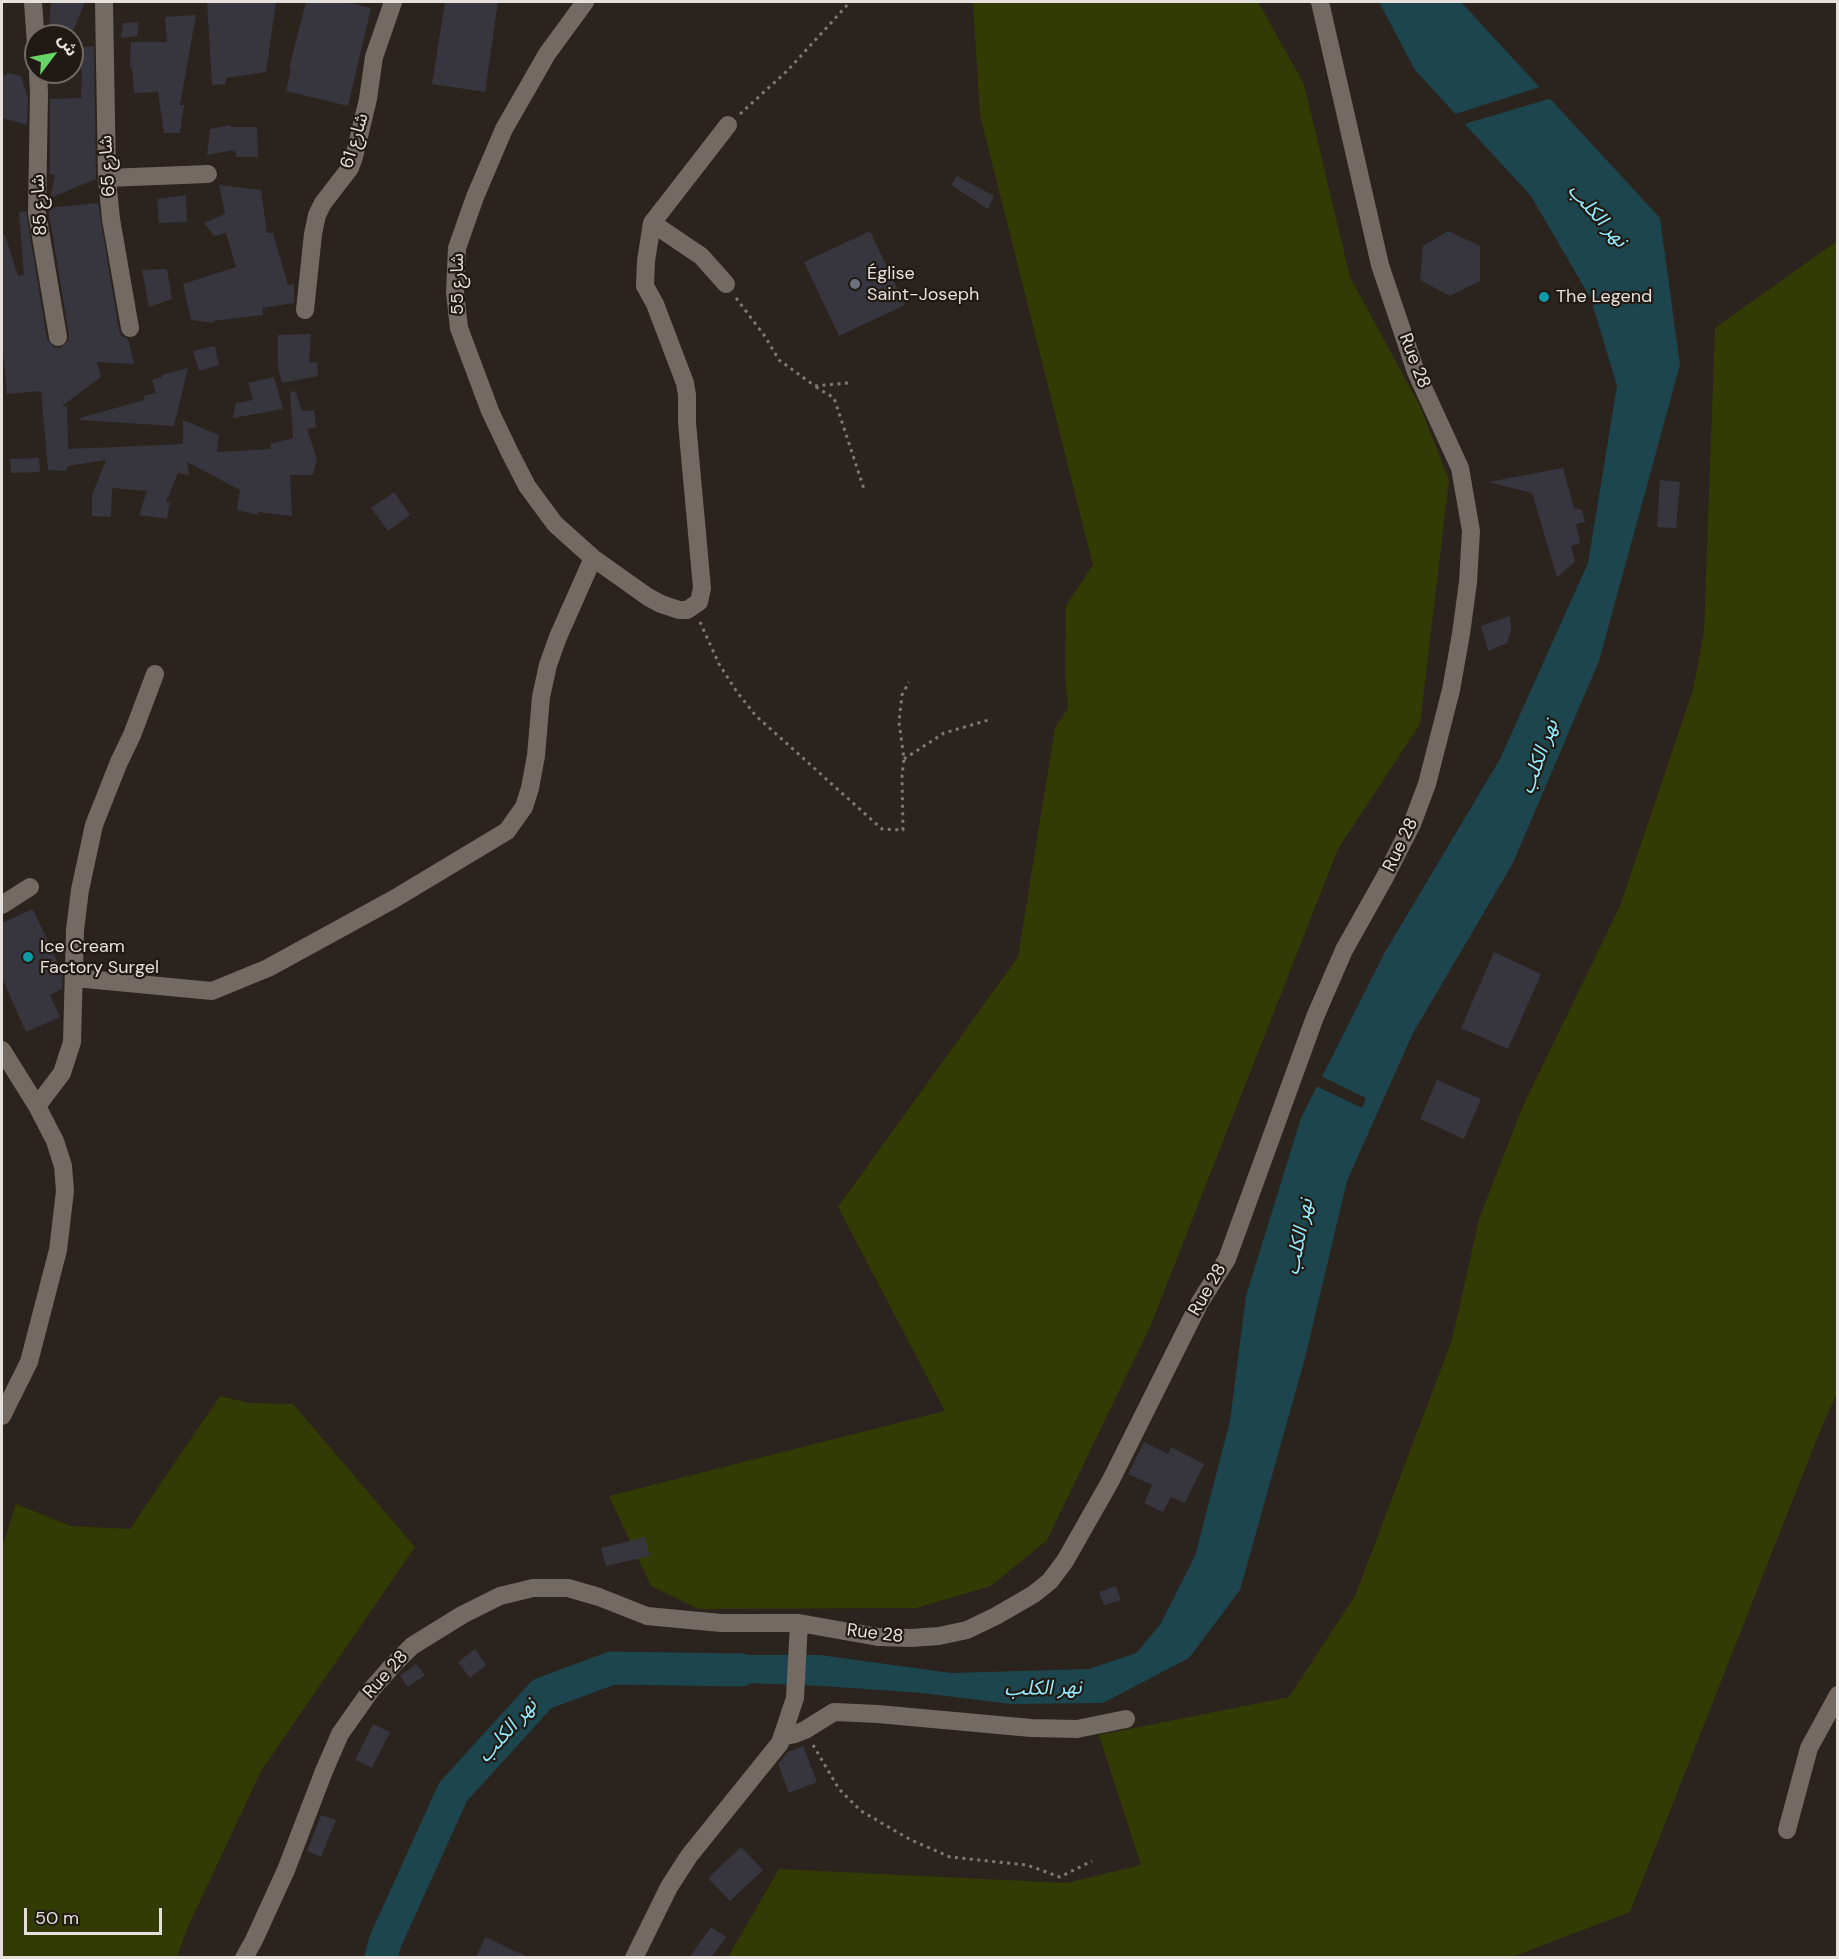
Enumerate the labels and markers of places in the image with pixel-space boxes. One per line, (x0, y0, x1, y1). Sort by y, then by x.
place label: Église Saint-Joseph (867, 263, 979, 306)
marker: Église Saint-Joseph (848, 277, 862, 291)
place label: The Legend (1556, 286, 1652, 308)
marker: The Legend (1537, 290, 1551, 304)
place label: Ice Cream Factory Surgel (40, 936, 159, 978)
marker: Ice Cream Factory Surgel (21, 950, 35, 964)

